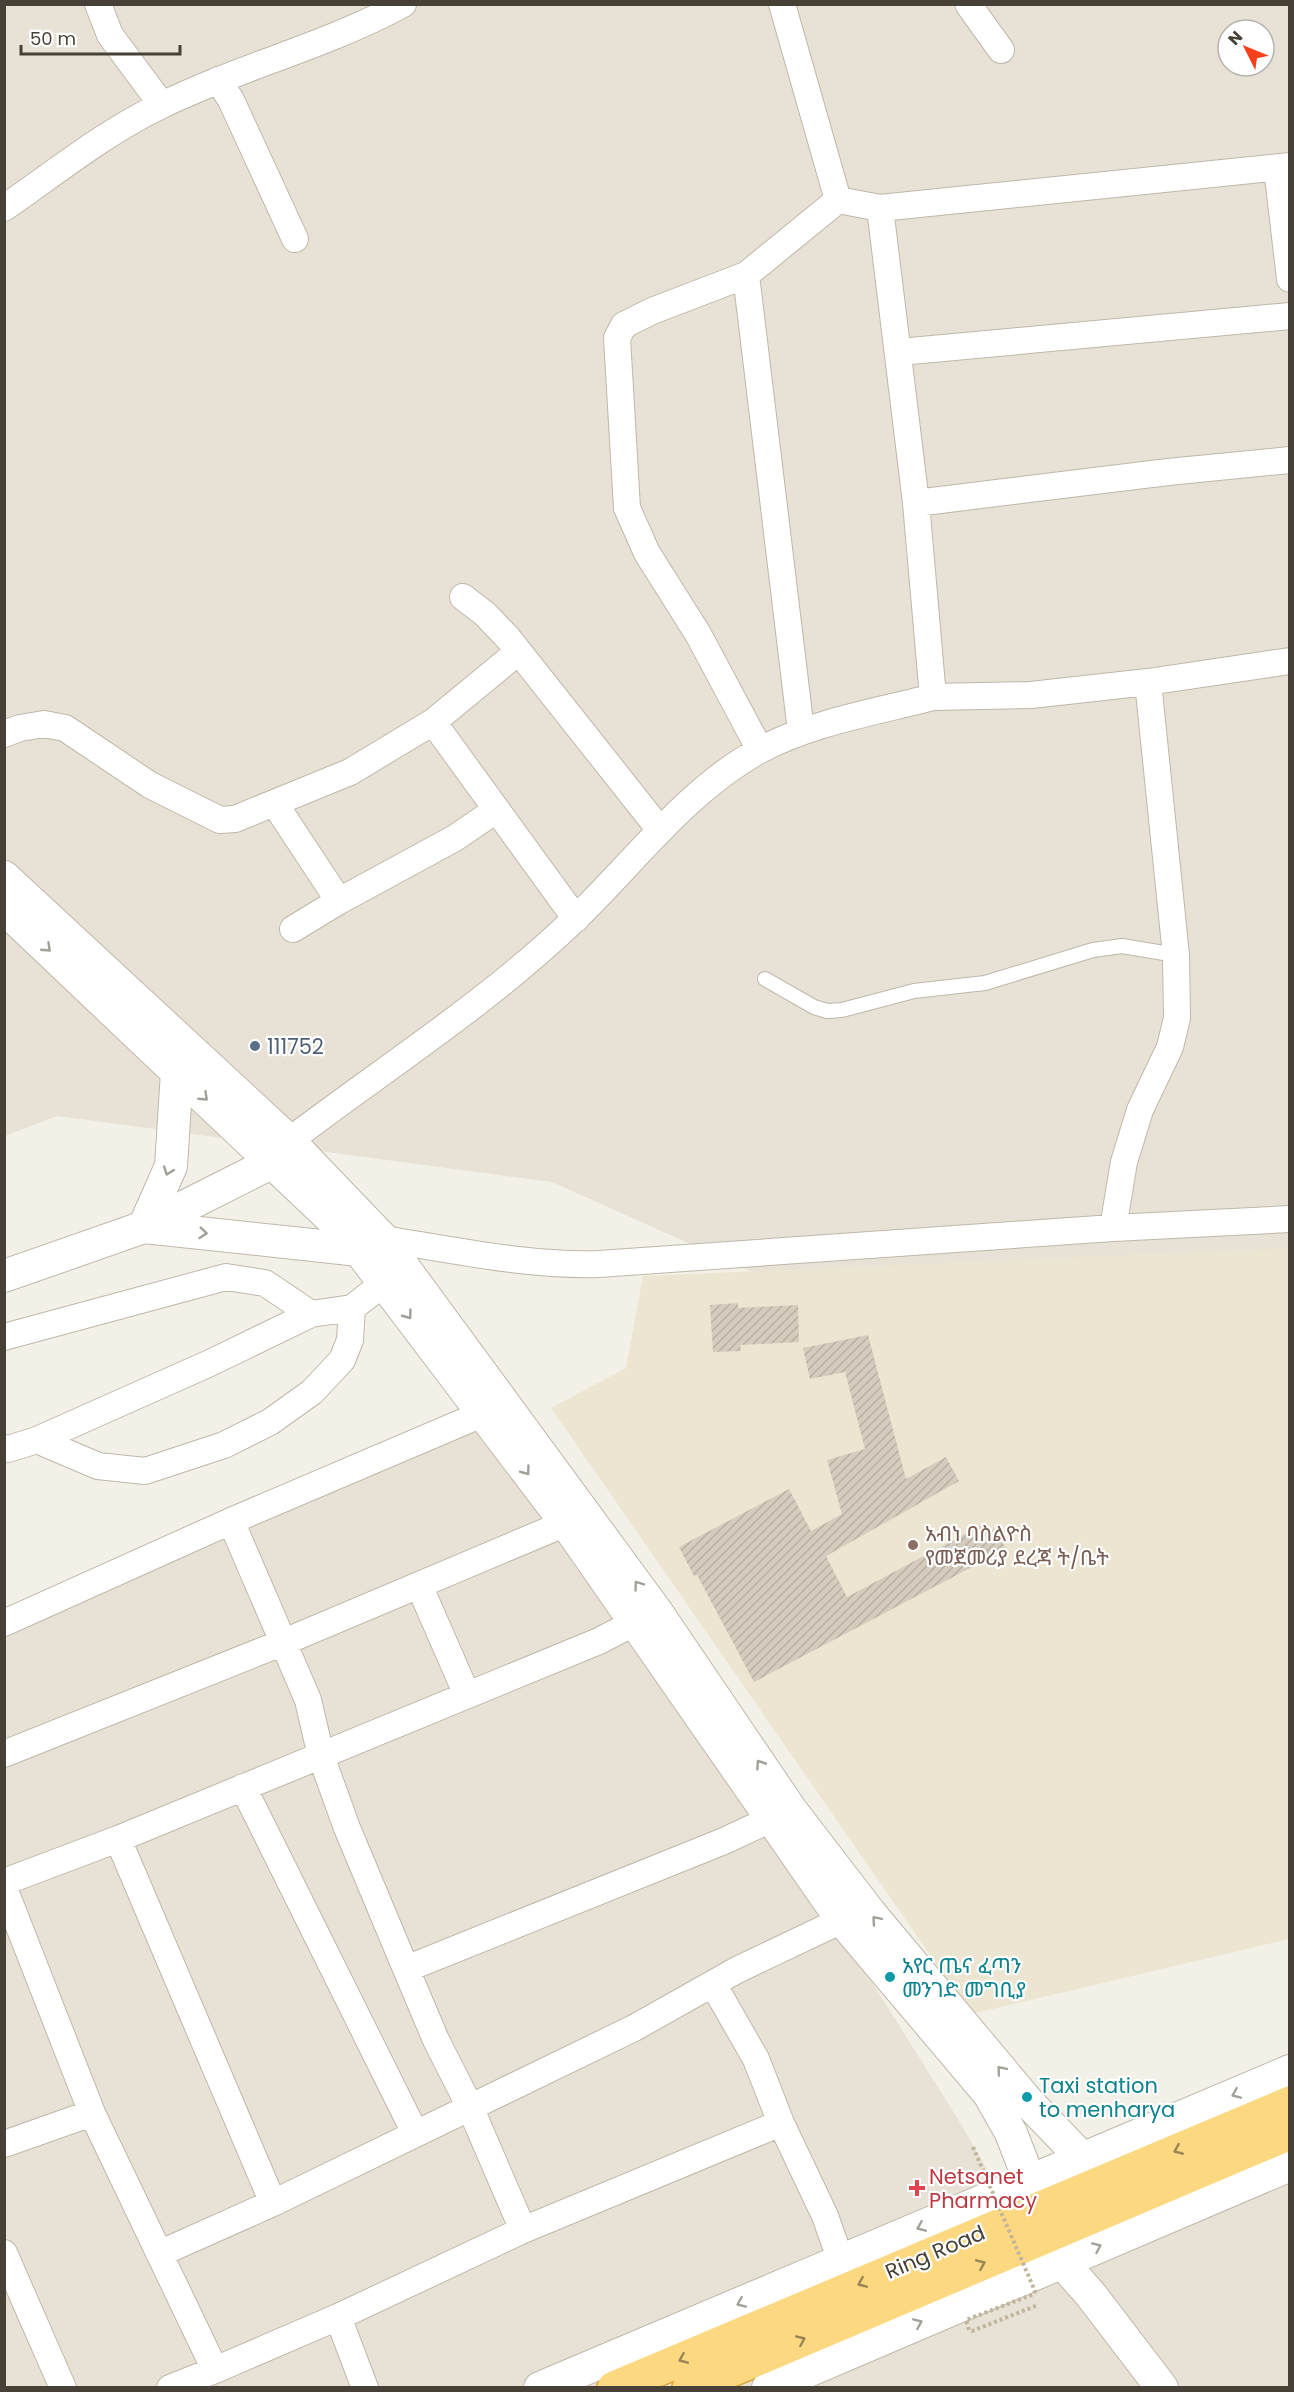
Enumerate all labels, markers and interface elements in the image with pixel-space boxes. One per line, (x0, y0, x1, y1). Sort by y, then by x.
scale bar (21, 18, 180, 56)
north arrow (1216, 18, 1276, 78)
text: 50 m (30, 26, 76, 51)
text: N (1223, 26, 1248, 50)
one-way arrow (40, 941, 51, 952)
place label: 111752 (267, 1032, 324, 1061)
marker: 111752 (248, 1039, 262, 1053)
one-way arrow (197, 1090, 207, 1101)
one-way arrow (162, 1166, 175, 1176)
one-way arrow (198, 1226, 207, 1239)
one-way arrow (401, 1309, 412, 1320)
one-way arrow (518, 1464, 529, 1475)
place label: አብነ ባስልዮስ የመጀመሪያ ደረጃ ት/ቤት (925, 1519, 1109, 1572)
marker: አብነ ባስልዮስ የመጀመሪያ ደረጃ ት/ቤት (906, 1538, 920, 1552)
one-way arrow (634, 1581, 645, 1592)
one-way arrow (756, 1759, 767, 1770)
one-way arrow (872, 1916, 883, 1927)
place label: አየር ጤና ፈጣን መንገድ መግቢያ (902, 1951, 1026, 2004)
marker: አየር ጤና ፈጣን መንገድ መግቢያ (883, 1970, 897, 1984)
one-way arrow (997, 2066, 1008, 2077)
place label: Taxi station to menharya (1039, 2071, 1175, 2124)
one-way arrow (1231, 2087, 1242, 2099)
marker: Taxi station to menharya (1020, 2090, 1034, 2104)
one-way arrow (1173, 2143, 1184, 2155)
place label: Netsanet Pharmacy (929, 2162, 1037, 2215)
marker: Netsanet Pharmacy (910, 2181, 924, 2195)
street label: Ring Road (881, 2218, 989, 2286)
one-way arrow (916, 2220, 927, 2232)
one-way arrow (1091, 2242, 1102, 2254)
one-way arrow (974, 2259, 985, 2271)
one-way arrow (858, 2276, 869, 2288)
one-way arrow (736, 2295, 747, 2307)
one-way arrow (912, 2318, 923, 2330)
one-way arrow (795, 2335, 806, 2347)
one-way arrow (678, 2352, 689, 2364)

